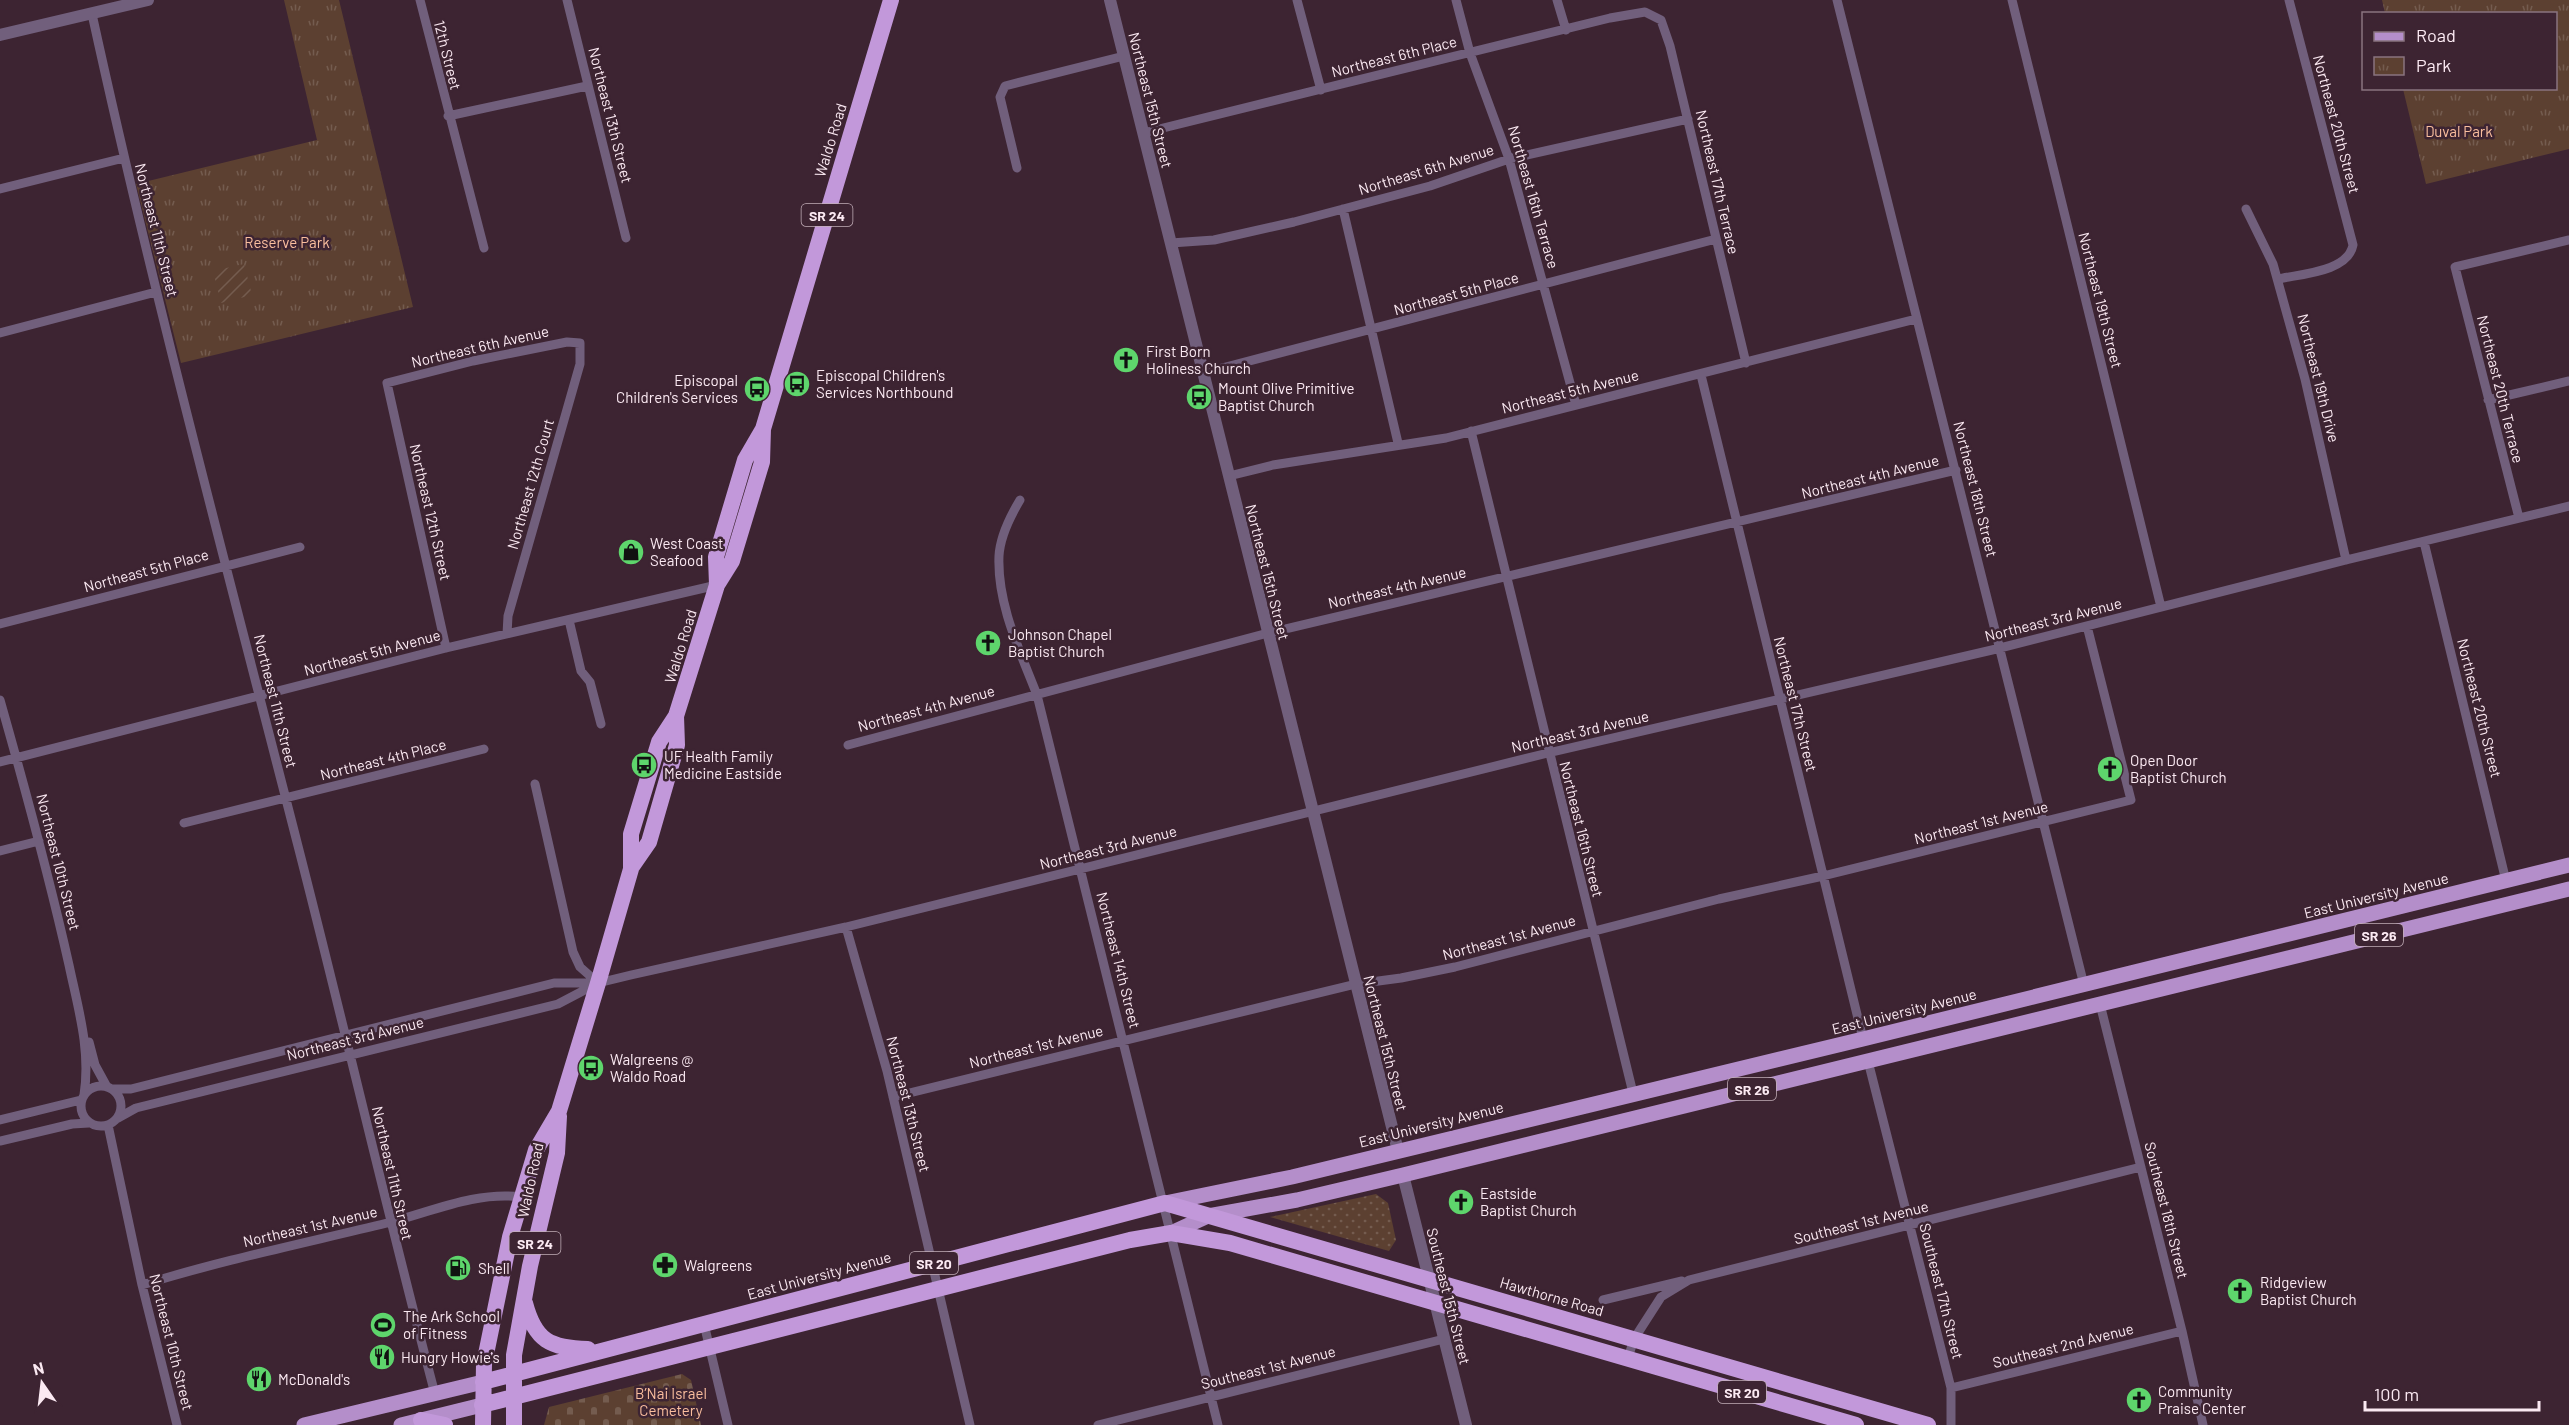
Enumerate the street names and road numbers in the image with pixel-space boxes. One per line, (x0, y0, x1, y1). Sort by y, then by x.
street label: 12th Street (431, 18, 465, 92)
street label: Northeast 15th Street (1125, 30, 1177, 170)
street label: Northeast 6th Place (1329, 32, 1459, 80)
street label: Northeast 13th Street (585, 45, 637, 185)
street label: Northeast 20th Street (2310, 53, 2364, 195)
street label: Waldo Road (810, 101, 850, 179)
street label: Northeast 17th Terrace (1693, 108, 1743, 256)
street label: Northeast 16th Terrace (1505, 123, 1563, 271)
street label: Northeast 6th Avenue (1356, 140, 1496, 198)
street label: Northeast 11th Street (132, 161, 182, 299)
road number: SR 24 (802, 204, 852, 226)
street label: Northeast 19th Street (2075, 230, 2127, 370)
street label: Northeast 5th Place (1392, 268, 1520, 318)
street label: Northeast 19th Drive (2294, 312, 2344, 444)
street label: Northeast 20th Terrace (2474, 313, 2528, 465)
street label: Northeast 6th Avenue (409, 321, 551, 371)
street label: Northeast 5th Avenue (1500, 365, 1640, 417)
street label: Northeast 12th Court (503, 417, 557, 551)
street label: Northeast 18th Street (1950, 419, 2002, 559)
street label: Northeast 12th Street (407, 442, 455, 582)
street label: Northeast 4th Avenue (1799, 450, 1941, 502)
street label: Northeast 15th Street (1242, 502, 1294, 642)
street label: Northeast 5th Place (82, 545, 210, 595)
street label: Northeast 4th Avenue (1326, 562, 1468, 612)
street label: Northeast 3rd Avenue (1983, 593, 2123, 645)
street label: Waldo Road (660, 607, 700, 685)
street label: Northeast 5th Avenue (302, 625, 442, 679)
street label: Northeast 11th Street (251, 632, 301, 770)
street label: Northeast 17th Street (1771, 635, 1821, 773)
street label: Northeast 20th Street (2454, 637, 2506, 779)
street label: Northeast 4th Avenue (855, 681, 997, 735)
street label: Northeast 3rd Avenue (1509, 706, 1651, 756)
street label: Northeast 4th Place (318, 735, 448, 783)
street label: Northeast 16th Street (1556, 759, 1608, 899)
street label: Northeast 10th Street (33, 792, 85, 932)
street label: Northeast 1st Avenue (1912, 797, 2050, 847)
street label: Northeast 3rd Avenue (1038, 821, 1178, 873)
street label: East University Avenue (2302, 868, 2450, 922)
street label: Northeast 14th Street (1093, 890, 1145, 1030)
street label: Northeast 1st Avenue (1440, 911, 1578, 963)
road number: SR 26 (2355, 924, 2403, 946)
street label: Northeast 15th Street (1360, 973, 1412, 1113)
street label: East University Avenue (1830, 984, 1978, 1038)
street label: Northeast 3rd Avenue (285, 1012, 425, 1064)
street label: Northeast 1st Avenue (967, 1021, 1105, 1071)
street label: Northeast 13th Street (883, 1034, 935, 1174)
road number: SR 26 (1728, 1078, 1776, 1100)
street label: East University Avenue (1357, 1097, 1505, 1151)
street label: Northeast 11th Street (369, 1104, 417, 1242)
street label: Southeast 18th Street (2141, 1140, 2193, 1280)
street label: Waldo Road (513, 1141, 547, 1219)
street label: Southeast 1st Avenue (1792, 1197, 1930, 1247)
street label: Northeast 1st Avenue (241, 1202, 379, 1250)
street label: Southeast 17th Street (1916, 1221, 1968, 1361)
street label: Southeast 15th Street (1423, 1226, 1475, 1366)
road number: SR 24 (510, 1232, 560, 1254)
street label: East University Avenue (745, 1247, 893, 1303)
road number: SR 20 (910, 1252, 958, 1274)
street label: Northeast 10th Street (146, 1272, 198, 1412)
street label: Hawthorne Road (1498, 1273, 1606, 1319)
street label: Southeast 2nd Avenue (1991, 1319, 2135, 1371)
street label: Southeast 1st Avenue (1199, 1342, 1337, 1392)
road number: SR 20 (1718, 1381, 1766, 1403)

